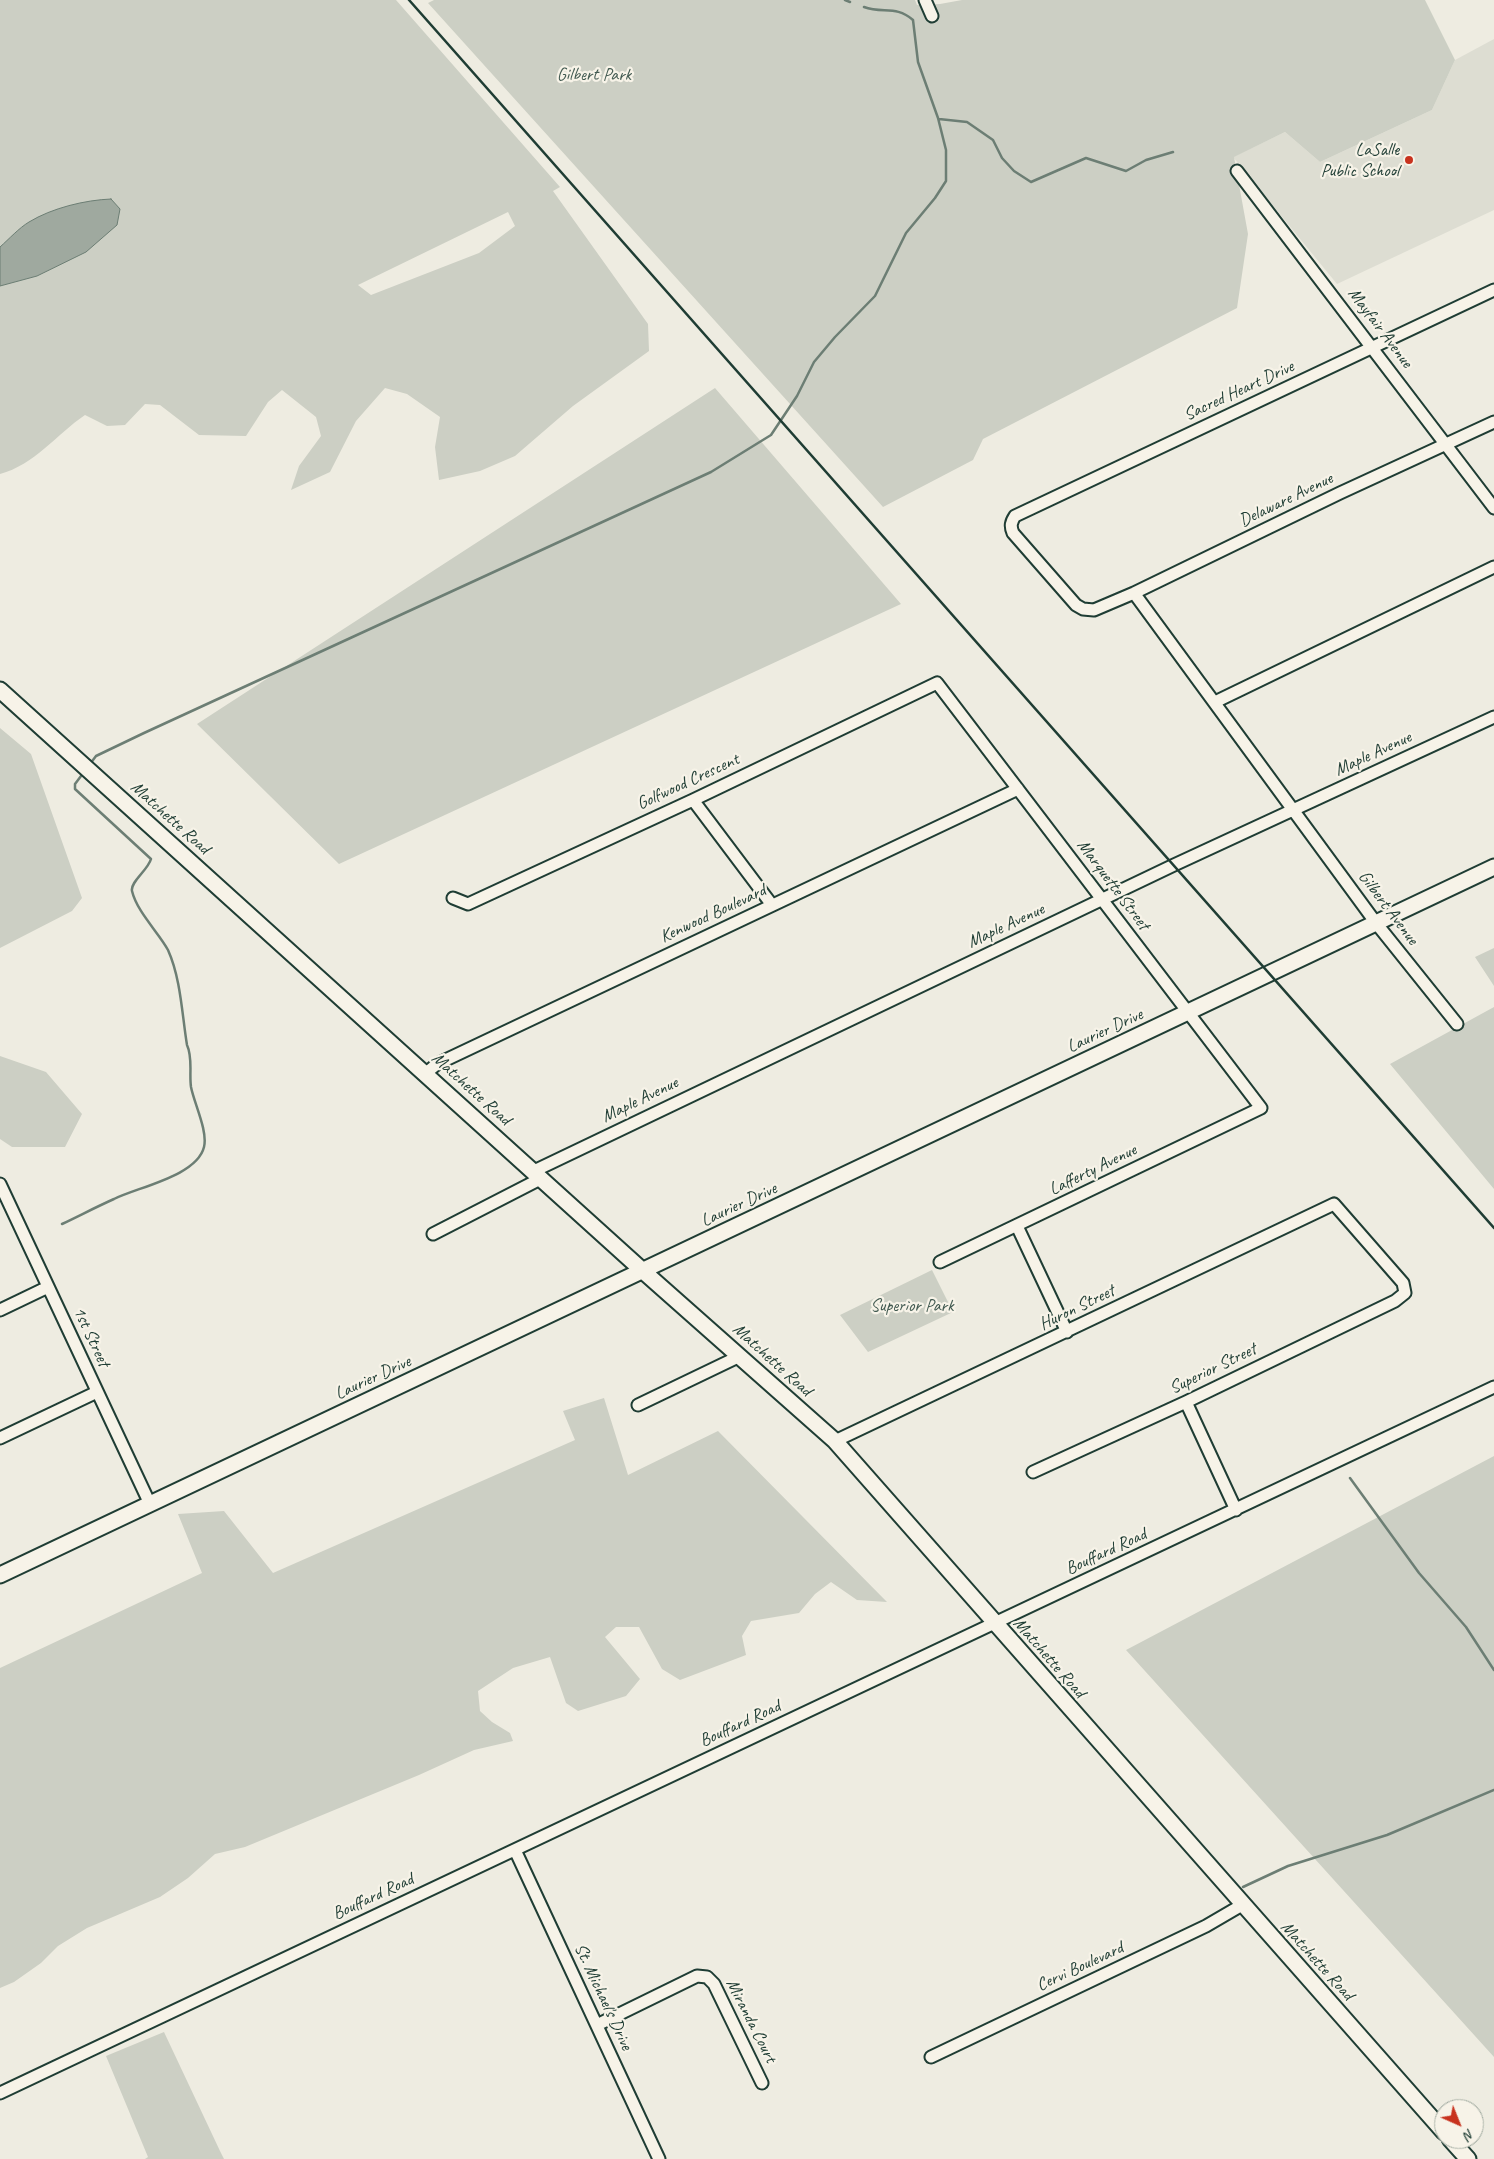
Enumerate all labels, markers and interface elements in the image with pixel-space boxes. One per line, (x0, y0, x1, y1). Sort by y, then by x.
park label: Gilbert Park (557, 64, 631, 86)
place label: LaSalle Public School (1321, 139, 1399, 182)
marker: LaSalle Public School (1403, 154, 1415, 166)
street label: Mayfair Avenue (1343, 284, 1417, 372)
street label: Sacred Heart Drive (1181, 356, 1297, 426)
street label: Delaware Avenue (1236, 468, 1336, 532)
street label: Maple Avenue (1331, 727, 1415, 781)
street label: Golfwood Crescent (633, 749, 743, 815)
street label: Matchette Road (126, 777, 214, 859)
street label: Marquette Street (1072, 835, 1154, 935)
street label: Gilbert Avenue (1353, 867, 1423, 949)
street label: Kenwood Boulevard (657, 880, 769, 948)
street label: Maple Avenue (964, 899, 1048, 953)
street label: Laurier Drive (1064, 1004, 1146, 1058)
street label: Matchette Road (427, 1048, 515, 1130)
street label: Maple Avenue (598, 1072, 682, 1128)
street label: Lafferty Avenue (1046, 1140, 1140, 1200)
street label: Laurier Drive (698, 1178, 780, 1232)
street label: Huron Street (1036, 1280, 1118, 1336)
park label: Superior Park (870, 1295, 954, 1317)
street label: 1st Street (68, 1304, 114, 1370)
street label: Matchette Road (728, 1319, 816, 1401)
street label: Superior Street (1166, 1339, 1260, 1399)
street label: Laurier Drive (332, 1351, 414, 1405)
street label: Bouffard Road (1062, 1524, 1150, 1580)
street label: Matchette Road (1008, 1613, 1090, 1703)
street label: Bouffard Road (696, 1696, 784, 1752)
street label: Bouffard Road (329, 1869, 417, 1925)
street label: Matchette Road (1276, 1917, 1358, 2005)
street label: Cervi Boulevard (1033, 1938, 1127, 1996)
street label: St. Michael's Drive (569, 1940, 637, 2054)
street label: Miranda Court (721, 1976, 781, 2066)
north arrow (1434, 2099, 1484, 2149)
text: N (1460, 2125, 1478, 2144)

